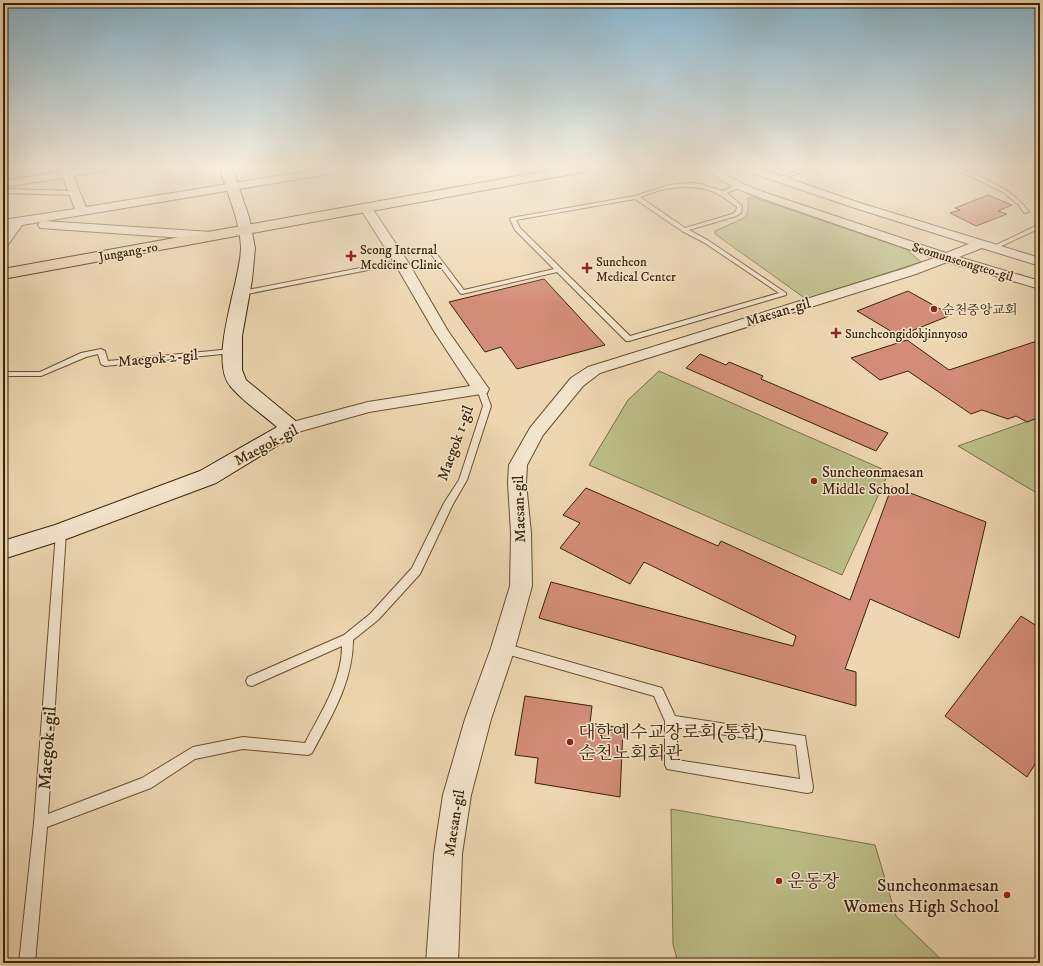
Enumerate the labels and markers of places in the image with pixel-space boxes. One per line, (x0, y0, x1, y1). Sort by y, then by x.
place label: Seong Internal Medicine Clinic (360, 242, 443, 273)
marker: Seong Internal Medicine Clinic (345, 250, 357, 262)
place label: Suncheon Medical Center (596, 254, 676, 285)
marker: Suncheon Medical Center (581, 262, 593, 274)
place label: 순천중앙교회 (942, 302, 1017, 318)
marker: 순천중앙교회 (929, 304, 939, 314)
place label: Suncheongidokjinnyoso (845, 326, 968, 343)
marker: Suncheongidokjinnyoso (830, 327, 842, 339)
place label: Suncheonmaesan Middle School (822, 463, 924, 499)
marker: Suncheonmaesan Middle School (809, 476, 819, 486)
place label: 대한예수교장로회(통합) 순천노회회관 (578, 722, 764, 765)
marker: 대한예수교장로회(통합) 순천노회회관 (565, 737, 575, 747)
place label: 운동장 (787, 871, 840, 893)
place label: Suncheonmaesan Womens High School (842, 875, 1000, 918)
marker: 운동장 (774, 876, 784, 886)
marker: Suncheonmaesan Womens High School (1002, 890, 1012, 900)

